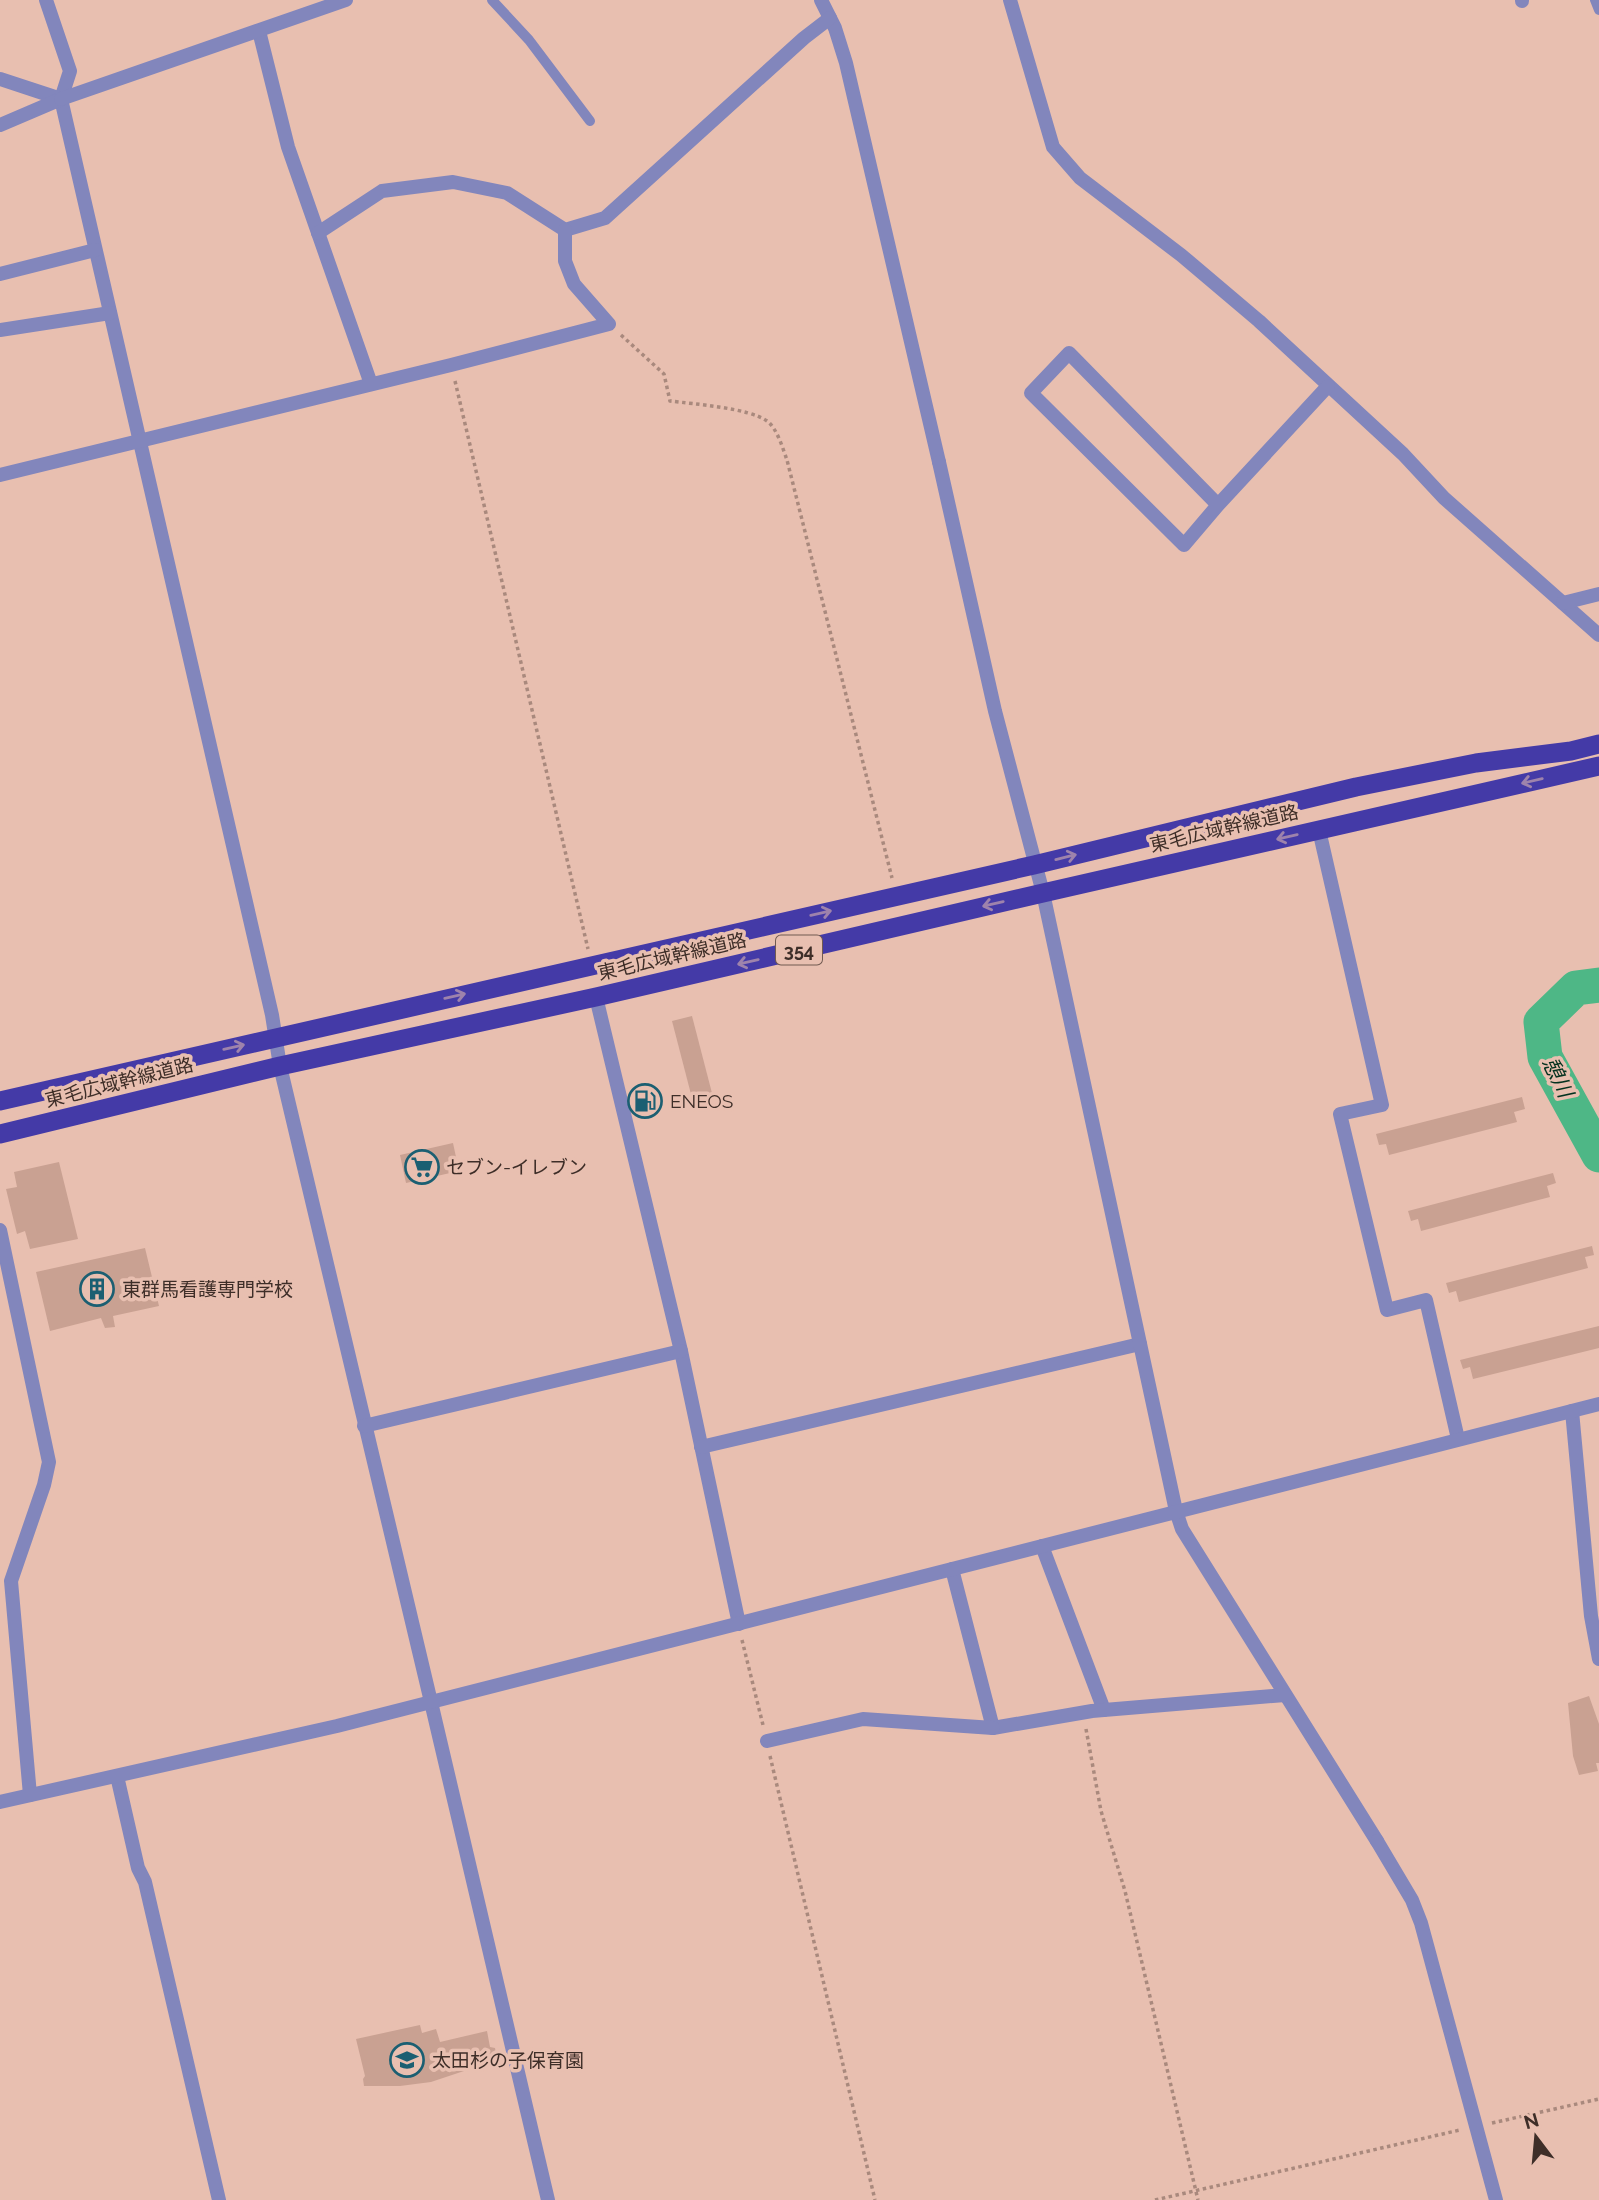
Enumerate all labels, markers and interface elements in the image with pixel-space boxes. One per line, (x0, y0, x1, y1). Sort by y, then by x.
one-way arrow (1522, 775, 1544, 788)
street label: 東毛広域幹線道路 (1147, 800, 1301, 856)
one-way arrow (1276, 831, 1299, 844)
one-way arrow (1054, 850, 1077, 863)
one-way arrow (982, 898, 1005, 911)
one-way arrow (809, 906, 831, 919)
street label: 東毛広域幹線道路 (595, 928, 749, 984)
road number: 354 (776, 936, 822, 965)
one-way arrow (737, 956, 760, 969)
one-way arrow (443, 989, 466, 1002)
one-way arrow (222, 1040, 245, 1053)
street label: 東毛広域幹線道路 (43, 1053, 195, 1111)
water label: 憩川 (1538, 1053, 1579, 1103)
fuel station icon: ENEOS (626, 1082, 664, 1120)
place label: ENEOS (670, 1090, 733, 1112)
supermarket icon: セブン-イレブン (403, 1148, 441, 1186)
place label: セブン-イレブン (446, 1156, 587, 1178)
building icon: 東群馬看護専門学校 (78, 1270, 116, 1308)
place label: 東群馬看護専門学校 (122, 1278, 293, 1300)
school or university icon: 太田杉の子保育園 (388, 2041, 426, 2079)
place label: 太田杉の子保育園 (432, 2049, 584, 2071)
north arrow (1501, 2102, 1571, 2172)
text: N (1521, 2108, 1541, 2133)

